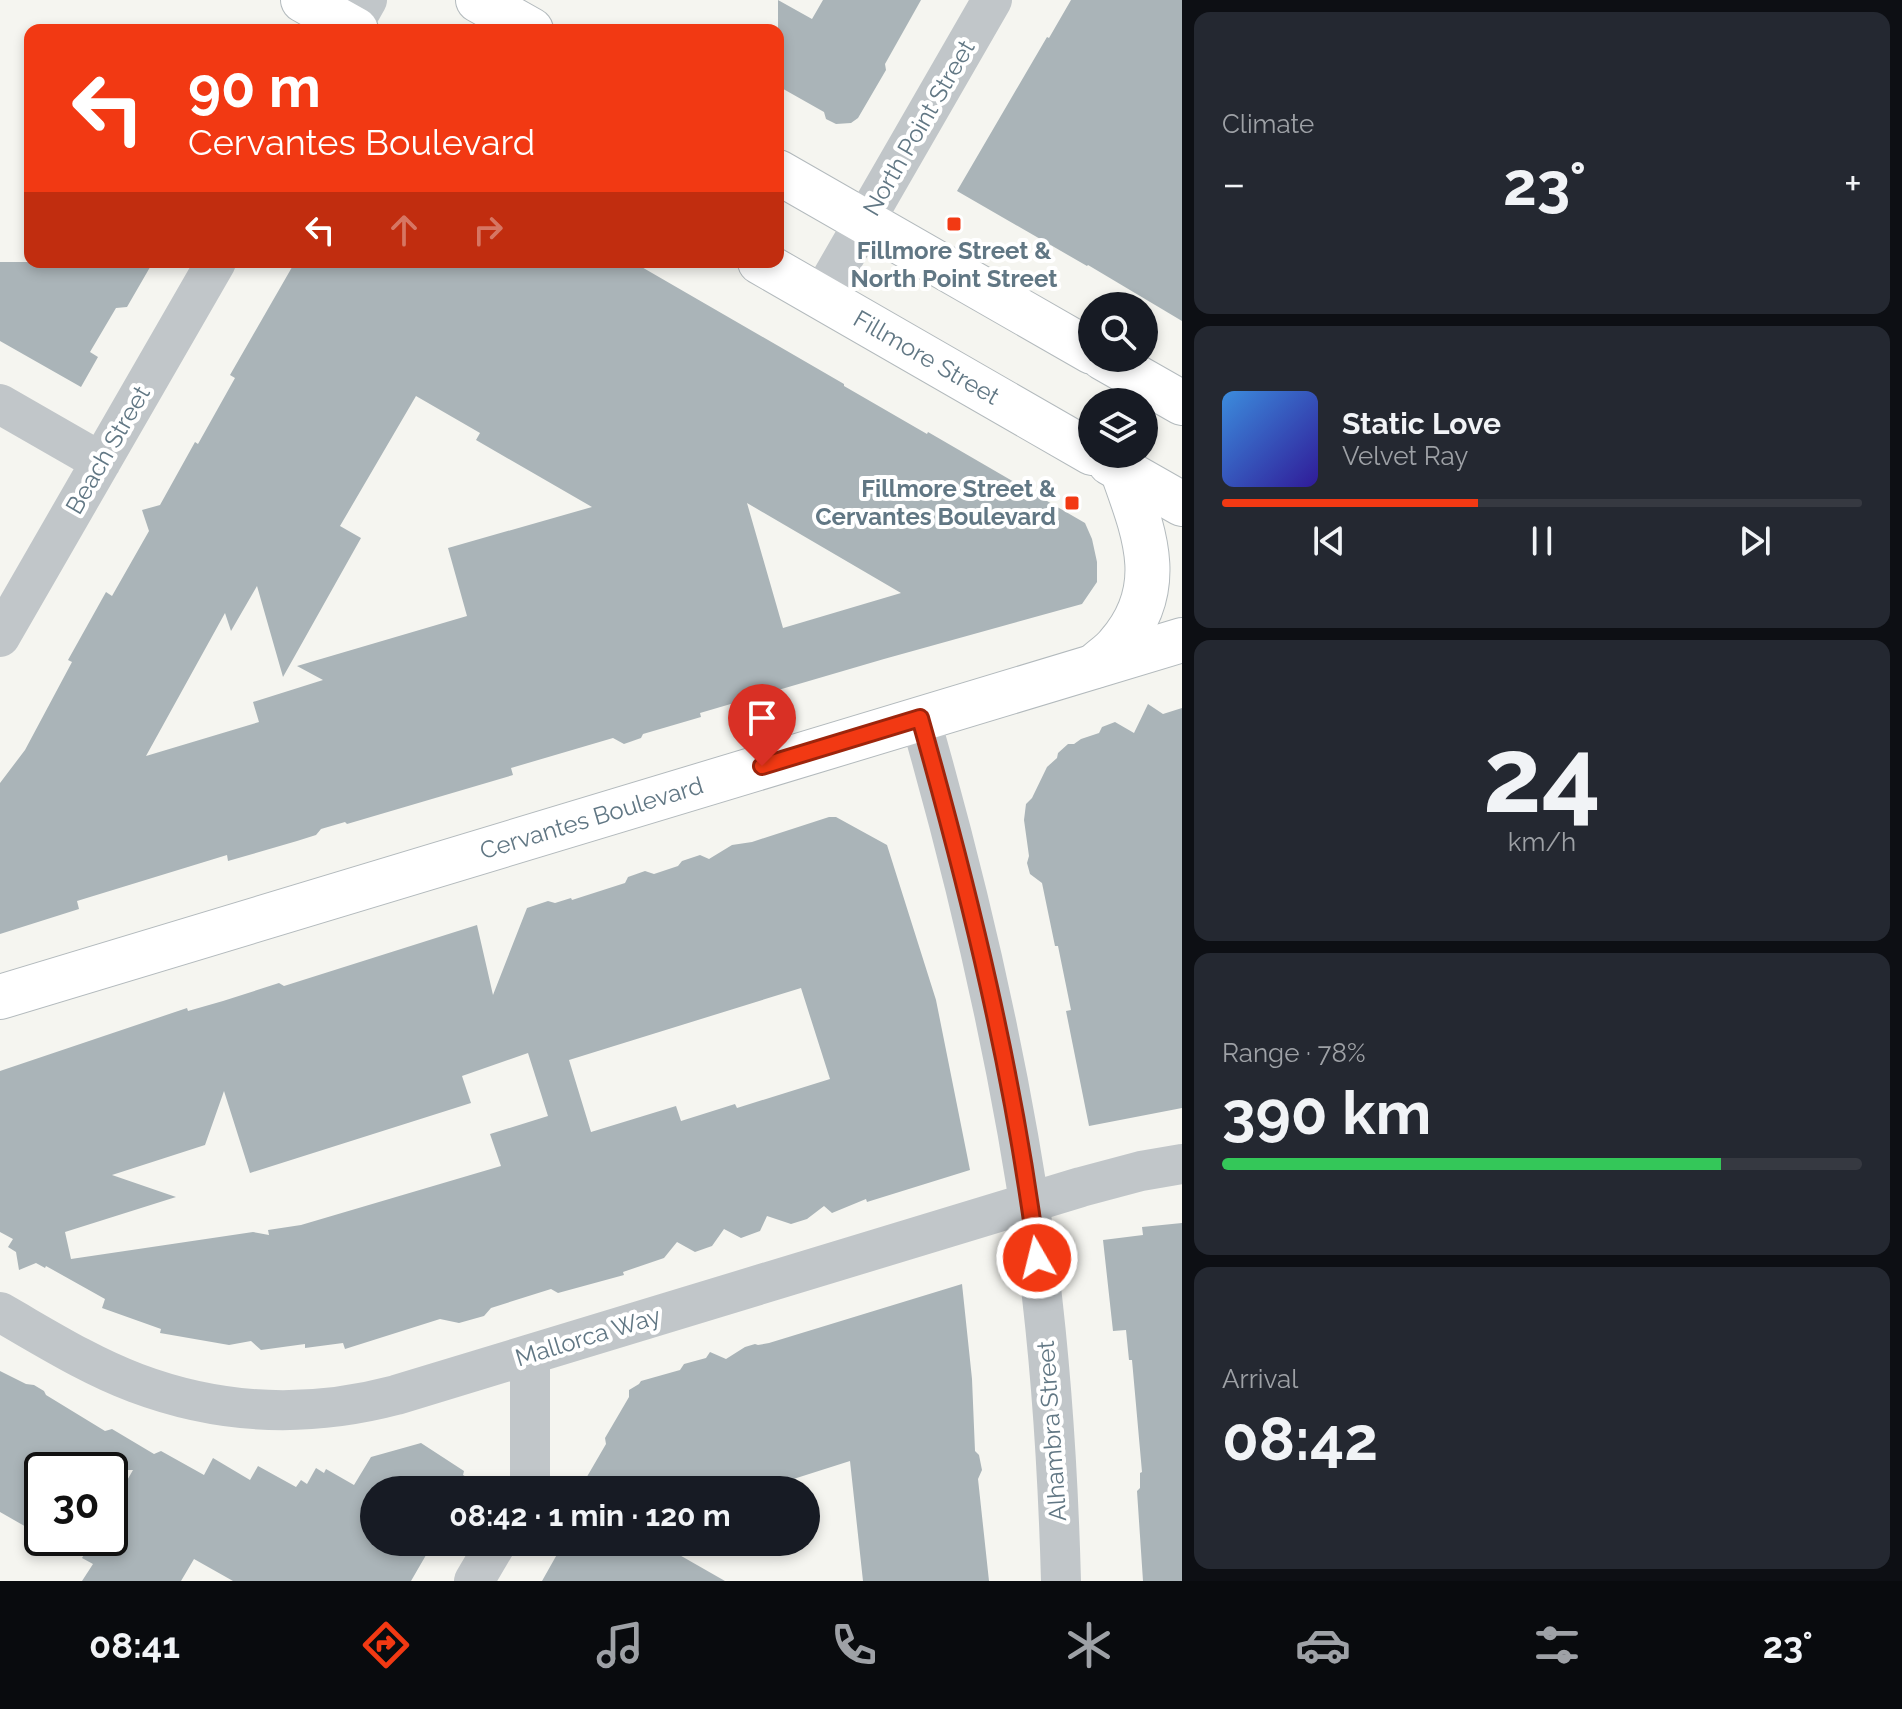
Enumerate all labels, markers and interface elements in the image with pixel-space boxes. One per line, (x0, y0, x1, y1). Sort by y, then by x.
street label: North Point Street (857, 35, 981, 221)
text: 90 m (188, 54, 321, 120)
icon: left (56, 56, 160, 160)
text: Climate (1222, 109, 1314, 139)
text: Cervantes Boulevard (188, 121, 535, 163)
text: 23° (1503, 149, 1586, 219)
text: − (1222, 158, 1246, 209)
text: + (1844, 158, 1862, 209)
icon: left (298, 208, 342, 252)
icon: ahead (382, 208, 426, 252)
icon: right (466, 208, 510, 252)
marker: Fillmore Street & North Point Street (945, 215, 963, 233)
place label: Fillmore Street & North Point Street (851, 236, 1057, 293)
map controls (1078, 292, 1158, 468)
button: search (1078, 292, 1158, 372)
street label: Fillmore Street (849, 304, 1005, 411)
street label: Beach Street (59, 381, 156, 519)
button: layers (1078, 388, 1158, 468)
text: Static Love (1342, 406, 1501, 441)
text: Velvet Ray (1342, 441, 1468, 471)
place label: Fillmore Street & Cervantes Boulevard (815, 474, 1057, 531)
marker: Fillmore Street & Cervantes Boulevard (1063, 494, 1081, 512)
icon: previous (1307, 519, 1351, 563)
icon: pause (1520, 519, 1564, 563)
icon: next (1733, 519, 1777, 563)
pin (728, 684, 796, 766)
icon: arrive (740, 696, 784, 740)
text: 24 (1483, 714, 1601, 836)
street label: Cervantes Boulevard (476, 770, 706, 865)
text: km/h (1508, 827, 1576, 857)
text: Range · 78% (1222, 1038, 1366, 1068)
text: 390 km (1222, 1078, 1431, 1148)
position arrow (995, 1216, 1079, 1300)
street label: Mallorca Way (512, 1301, 664, 1372)
street label: Alhambra Street (1031, 1340, 1072, 1522)
text: Arrival (1222, 1364, 1298, 1394)
text: 08:42 (1222, 1404, 1378, 1474)
speed limit sign: 30 (24, 1452, 128, 1556)
text: 08:42 · 1 min · 120 m (449, 1498, 731, 1533)
icon: directions (358, 1617, 414, 1673)
icon: music (592, 1617, 648, 1673)
icon: phone (826, 1617, 882, 1673)
icon: climate (1061, 1617, 1117, 1673)
icon: car (1295, 1617, 1351, 1673)
icon: filters (1529, 1617, 1585, 1673)
text: 08:41 (89, 1624, 180, 1666)
text: 23° (1763, 1624, 1813, 1666)

